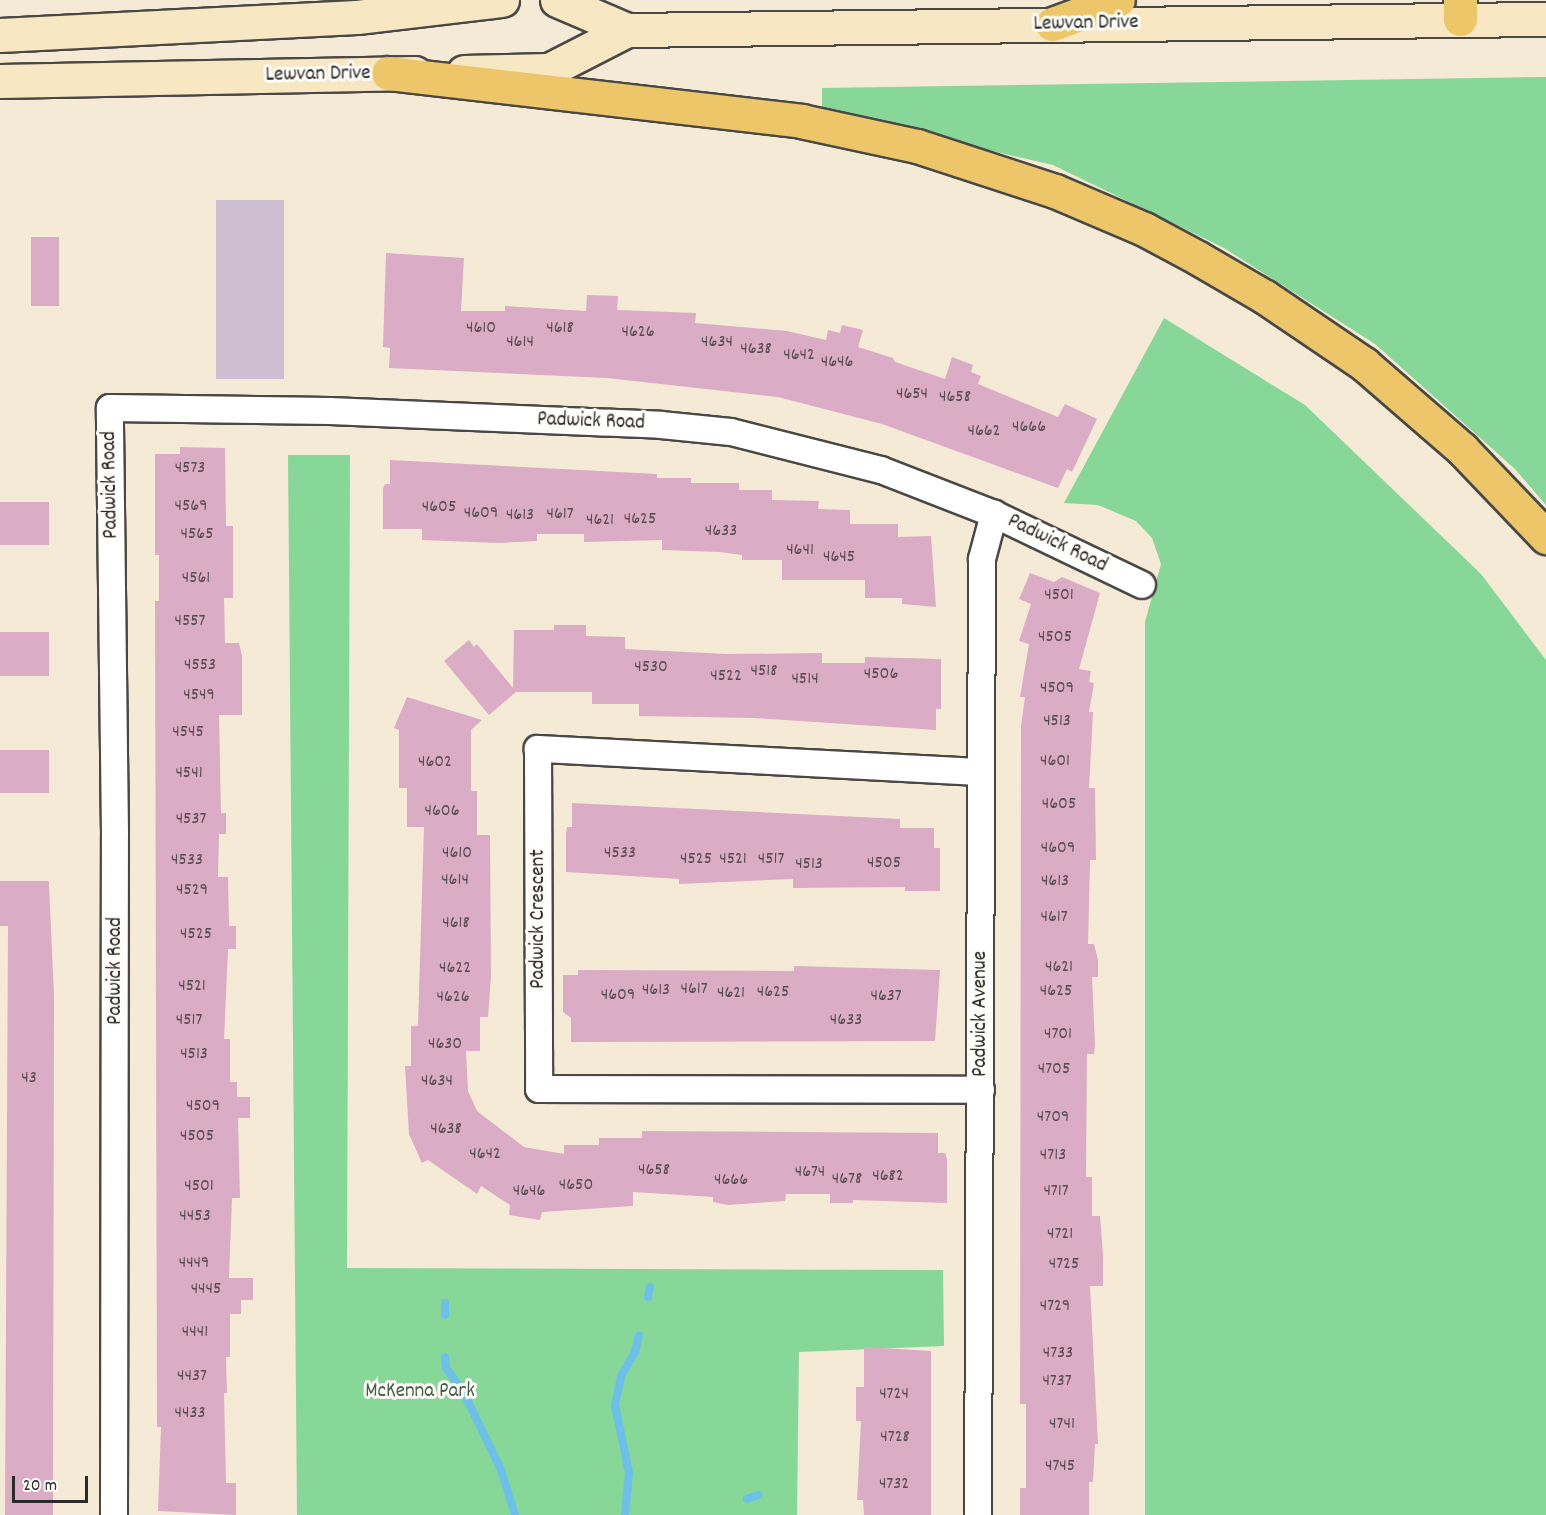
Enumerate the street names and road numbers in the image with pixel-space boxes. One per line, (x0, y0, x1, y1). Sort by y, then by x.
street label: Lewvan Drive (1033, 10, 1139, 38)
street label: Lewvan Drive (265, 61, 371, 89)
street label: Padwick Road (537, 408, 645, 436)
street label: Padwick Road (97, 431, 125, 539)
street label: Padwick Road (1003, 509, 1111, 579)
street label: Padwick Crescent (526, 849, 552, 989)
street label: Padwick Road (103, 917, 129, 1025)
street label: Padwick Avenue (968, 951, 994, 1077)

